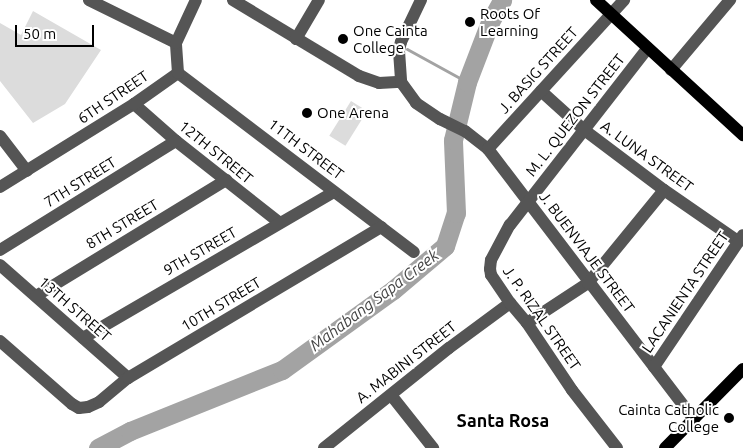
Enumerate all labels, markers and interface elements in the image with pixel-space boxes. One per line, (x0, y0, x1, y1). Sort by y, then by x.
place label: Roots Of Learning (480, 4, 540, 39)
scale bar (18, 15, 96, 47)
marker: Roots Of Learning (464, 16, 476, 28)
place label: One Cainta College (353, 21, 428, 56)
street label: J. BASIG STREET (495, 23, 581, 117)
text: 50 m (23, 25, 56, 42)
marker: One Cainta College (337, 33, 349, 45)
street label: M. L. QUEZON STREET (522, 50, 628, 180)
street label: 6TH STREET (74, 67, 152, 127)
place label: One Arena (317, 104, 389, 122)
marker: One Arena (301, 107, 313, 119)
street label: 11TH STREET (265, 115, 347, 183)
street label: A. LUNA STREET (597, 116, 697, 196)
street label: 12TH STREET (175, 117, 257, 187)
street label: 7TH STREET (41, 153, 119, 211)
street label: J. BUENVIAJE STREET (536, 188, 638, 316)
street label: 8TH STREET (82, 195, 162, 253)
street label: 9TH STREET (160, 223, 240, 279)
street label: LACANIENTA STREET (638, 228, 732, 356)
water label: Mahabang Sapa Creek (306, 245, 442, 355)
street label: J. P. RIZAL STREET (499, 263, 585, 373)
street label: 13TH STREET (35, 273, 115, 345)
street label: 10TH STREET (178, 273, 264, 335)
street label: A. MABINI STREET (352, 317, 460, 407)
place label: Cainta Catholic College (618, 400, 719, 435)
district label: Santa Rosa (457, 409, 549, 431)
marker: Cainta Catholic College (723, 412, 735, 424)

